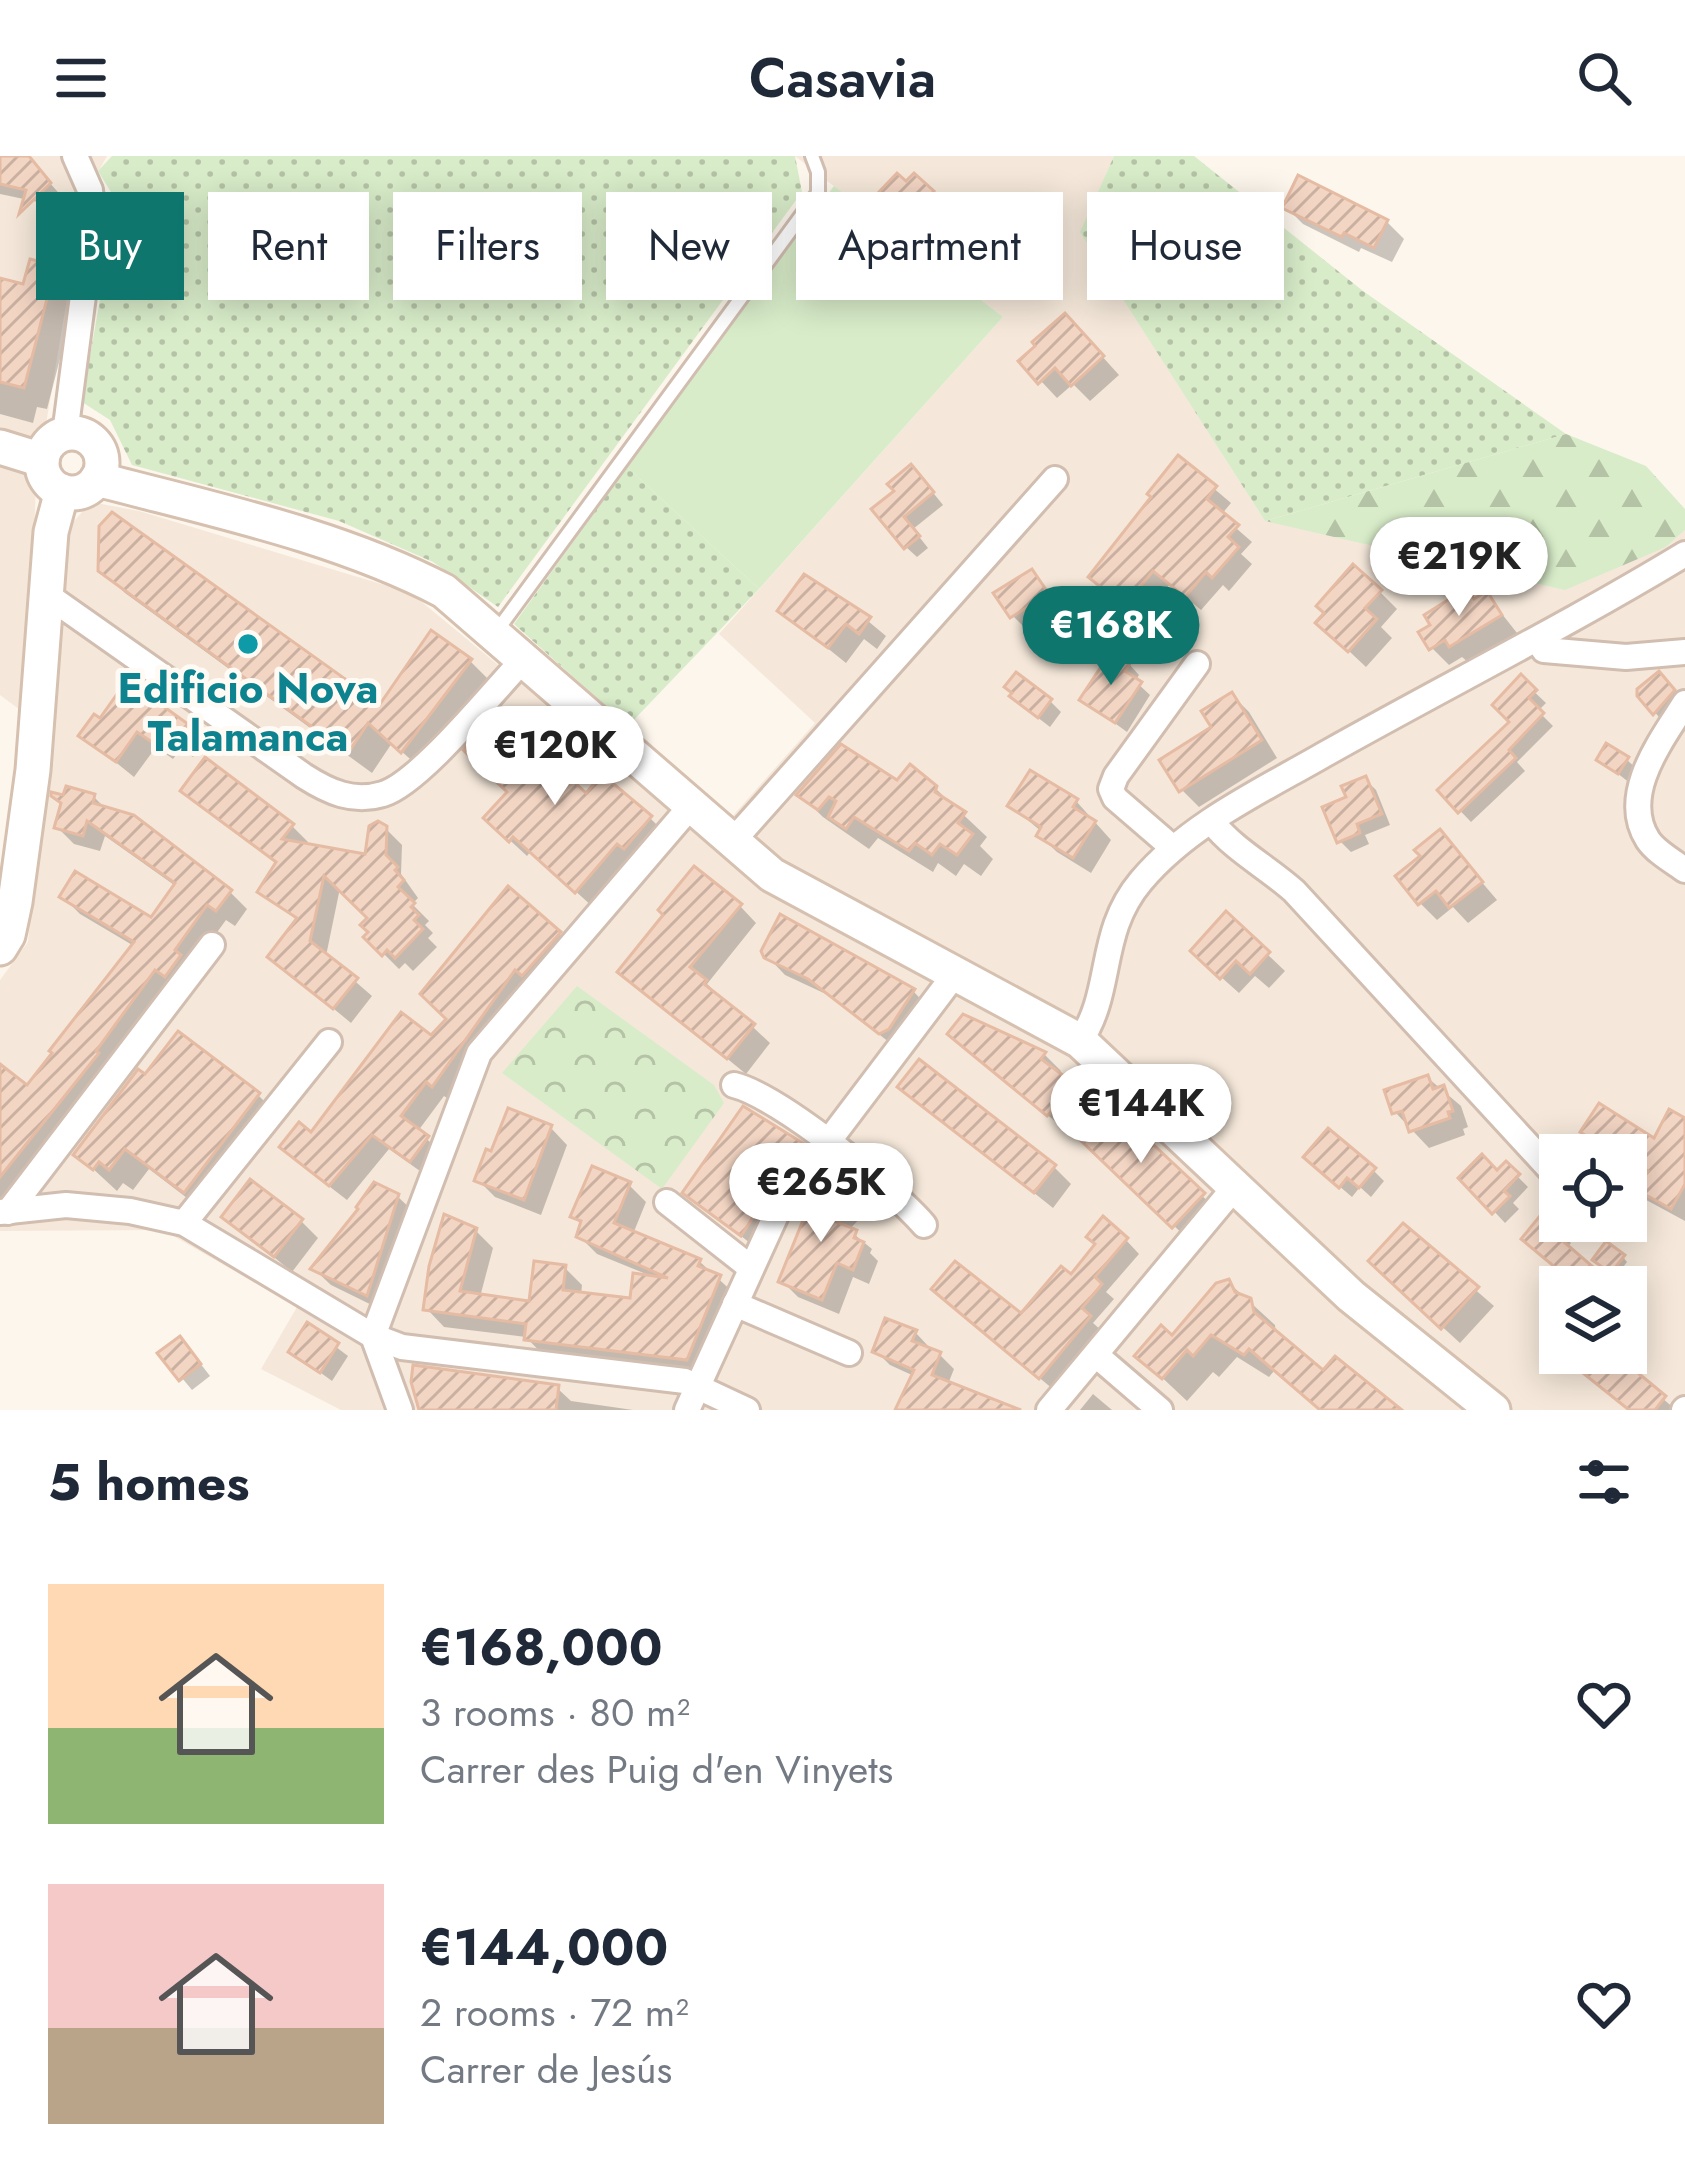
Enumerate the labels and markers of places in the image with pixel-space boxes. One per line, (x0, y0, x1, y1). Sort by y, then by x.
pin: €219K (1375, 517, 1543, 619)
pin: €168K (1027, 586, 1195, 688)
marker: Edificio Nova Talamanca (235, 631, 261, 657)
place label: Edificio Nova Talamanca (118, 658, 378, 767)
pin: €120K (471, 706, 639, 808)
pin: €144K (1057, 1064, 1225, 1166)
pin: €265K (737, 1143, 905, 1245)

